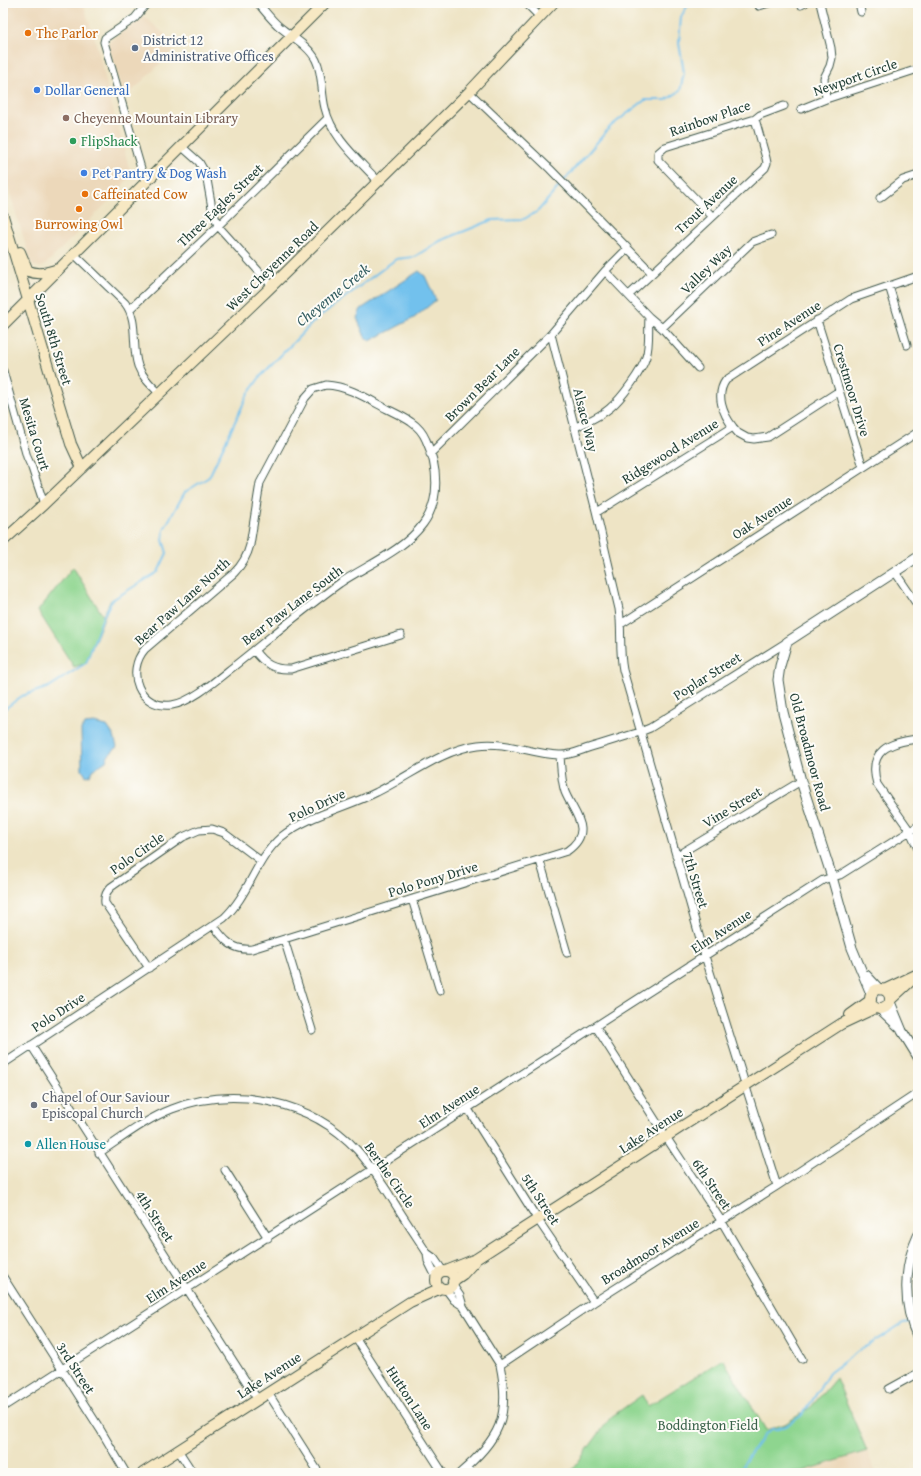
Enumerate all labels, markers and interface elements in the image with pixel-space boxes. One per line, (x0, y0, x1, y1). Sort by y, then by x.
place label: The Parlor (36, 23, 98, 43)
marker: The Parlor (23, 28, 33, 38)
place label: District 12 Administrative Offices (143, 30, 274, 66)
marker: District 12 Administrative Offices (130, 43, 140, 53)
street label: Newport Circle (810, 53, 900, 101)
place label: Dollar General (45, 80, 129, 100)
marker: Dollar General (32, 85, 42, 95)
street label: Rainbow Place (667, 95, 754, 141)
place label: Cheyenne Mountain Library (74, 108, 238, 128)
marker: Cheyenne Mountain Library (61, 113, 71, 123)
place label: FlipShack (81, 131, 139, 151)
marker: FlipShack (68, 136, 78, 146)
street label: Three Eagles Street (173, 159, 268, 251)
place label: Pet Pantry & Dog Wash (92, 163, 227, 183)
marker: Pet Pantry & Dog Wash (79, 168, 89, 178)
street label: Trout Avenue (670, 169, 742, 238)
place label: Caffeinated Cow (93, 184, 188, 204)
marker: Caffeinated Cow (80, 189, 90, 199)
marker: Burrowing Owl (74, 204, 84, 214)
place label: Burrowing Owl (35, 214, 123, 234)
street label: West Cheyenne Road (221, 216, 323, 315)
street label: Valley Way (676, 239, 736, 299)
water label: Cheyenne Creek (291, 258, 374, 331)
street label: South 8th Street (30, 290, 78, 388)
street label: Pine Avenue (753, 295, 825, 351)
street label: Crestmoor Drive (828, 341, 876, 439)
street label: Brown Bear Lane (440, 342, 524, 426)
street label: Alsace Way (568, 386, 604, 454)
street label: Mesita Court (14, 395, 56, 473)
street label: Ridgewood Avenue (618, 413, 723, 489)
street label: Oak Avenue (728, 490, 796, 544)
street label: Bear Paw Lane North (130, 552, 234, 650)
street label: Bear Paw Lane South (237, 560, 347, 650)
street label: Poplar Street (669, 647, 745, 705)
street label: Old Broadmoor Road (785, 691, 836, 814)
street label: Vine Street (699, 781, 765, 833)
street label: Polo Drive (285, 783, 349, 827)
street label: Polo Circle (106, 827, 169, 879)
street label: 7th Street (678, 849, 714, 911)
street label: Polo Pony Drive (386, 856, 481, 902)
street label: Elm Avenue (687, 904, 756, 958)
street label: Polo Drive (27, 987, 89, 1037)
street label: Elm Avenue (415, 1079, 484, 1133)
place label: Chapel of Our Saviour Episcopal Church (42, 1087, 170, 1123)
marker: Chapel of Our Saviour Episcopal Church (29, 1100, 39, 1110)
street label: Lake Avenue (615, 1102, 687, 1158)
place label: Allen House (36, 1134, 106, 1154)
street label: Berthe Circle (360, 1138, 420, 1212)
marker: Allen House (23, 1139, 33, 1149)
street label: 6th Street (687, 1154, 737, 1214)
street label: 5th Street (517, 1169, 565, 1229)
street label: 4th Street (131, 1186, 179, 1246)
street label: Broadmoor Avenue (597, 1213, 703, 1289)
street label: Elm Avenue (142, 1254, 211, 1308)
street label: 3rd Street (52, 1338, 100, 1398)
street label: Lake Avenue (233, 1347, 305, 1403)
street label: Hutton Lane (382, 1362, 438, 1434)
park label: Boddington Field (658, 1415, 759, 1435)

